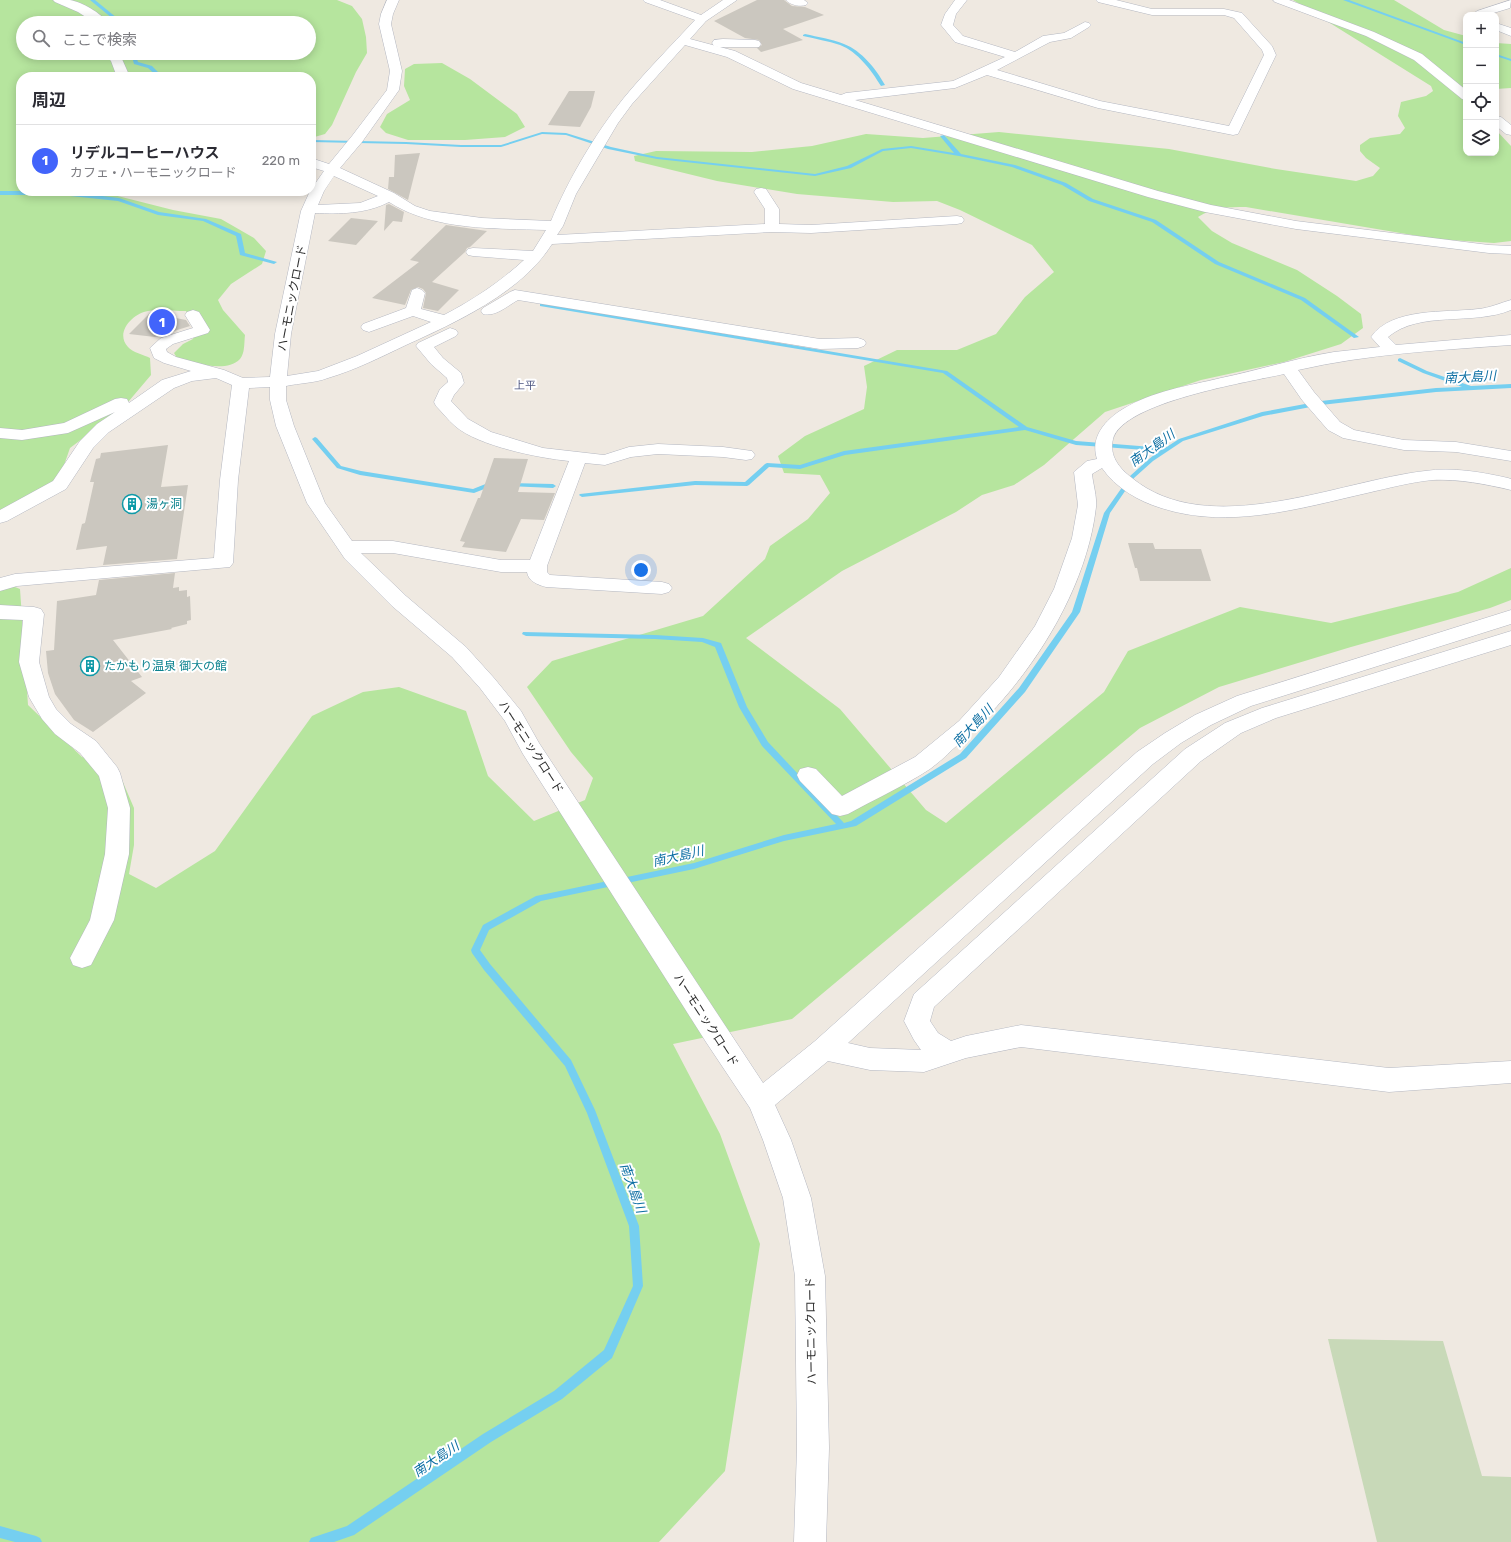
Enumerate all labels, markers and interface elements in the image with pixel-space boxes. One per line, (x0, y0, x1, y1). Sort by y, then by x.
map controls (1463, 12, 1499, 156)
button: + (1463, 12, 1499, 48)
search box (16, 16, 316, 60)
icon: search (30, 27, 52, 49)
text: ここで検索 (62, 31, 137, 49)
button: − (1463, 48, 1499, 84)
button: locate (1463, 84, 1499, 120)
text: 周辺 (32, 90, 66, 110)
button: layers (1463, 120, 1499, 156)
text: リデルコーヒーハウス (70, 144, 219, 162)
text: 1 (42, 153, 48, 168)
text: 220 m (262, 153, 300, 168)
text: カフェ · ハーモニックロード (70, 165, 237, 180)
street label: ハーモニックロード (275, 244, 309, 352)
pin: 1 (149, 307, 175, 337)
water label: 南大島川 (1444, 368, 1498, 386)
district label: 上平 (514, 379, 536, 392)
water label: 南大島川 (1127, 425, 1179, 469)
building icon: 湯ヶ洞 (121, 493, 143, 515)
place label: 湯ヶ洞 (146, 497, 182, 511)
your location (631, 560, 651, 580)
building icon: たかもり温泉 御大の館 (79, 655, 101, 677)
place label: たかもり温泉 御大の館 (104, 659, 227, 673)
street label: ハーモニックロード (496, 698, 566, 796)
water label: 南大島川 (950, 700, 998, 750)
water label: 南大島川 (651, 842, 707, 869)
street label: ハーモニックロード (671, 971, 741, 1069)
water label: 南大島川 (617, 1161, 650, 1217)
street label: ハーモニックロード (803, 1277, 819, 1385)
water label: 南大島川 (410, 1437, 463, 1480)

